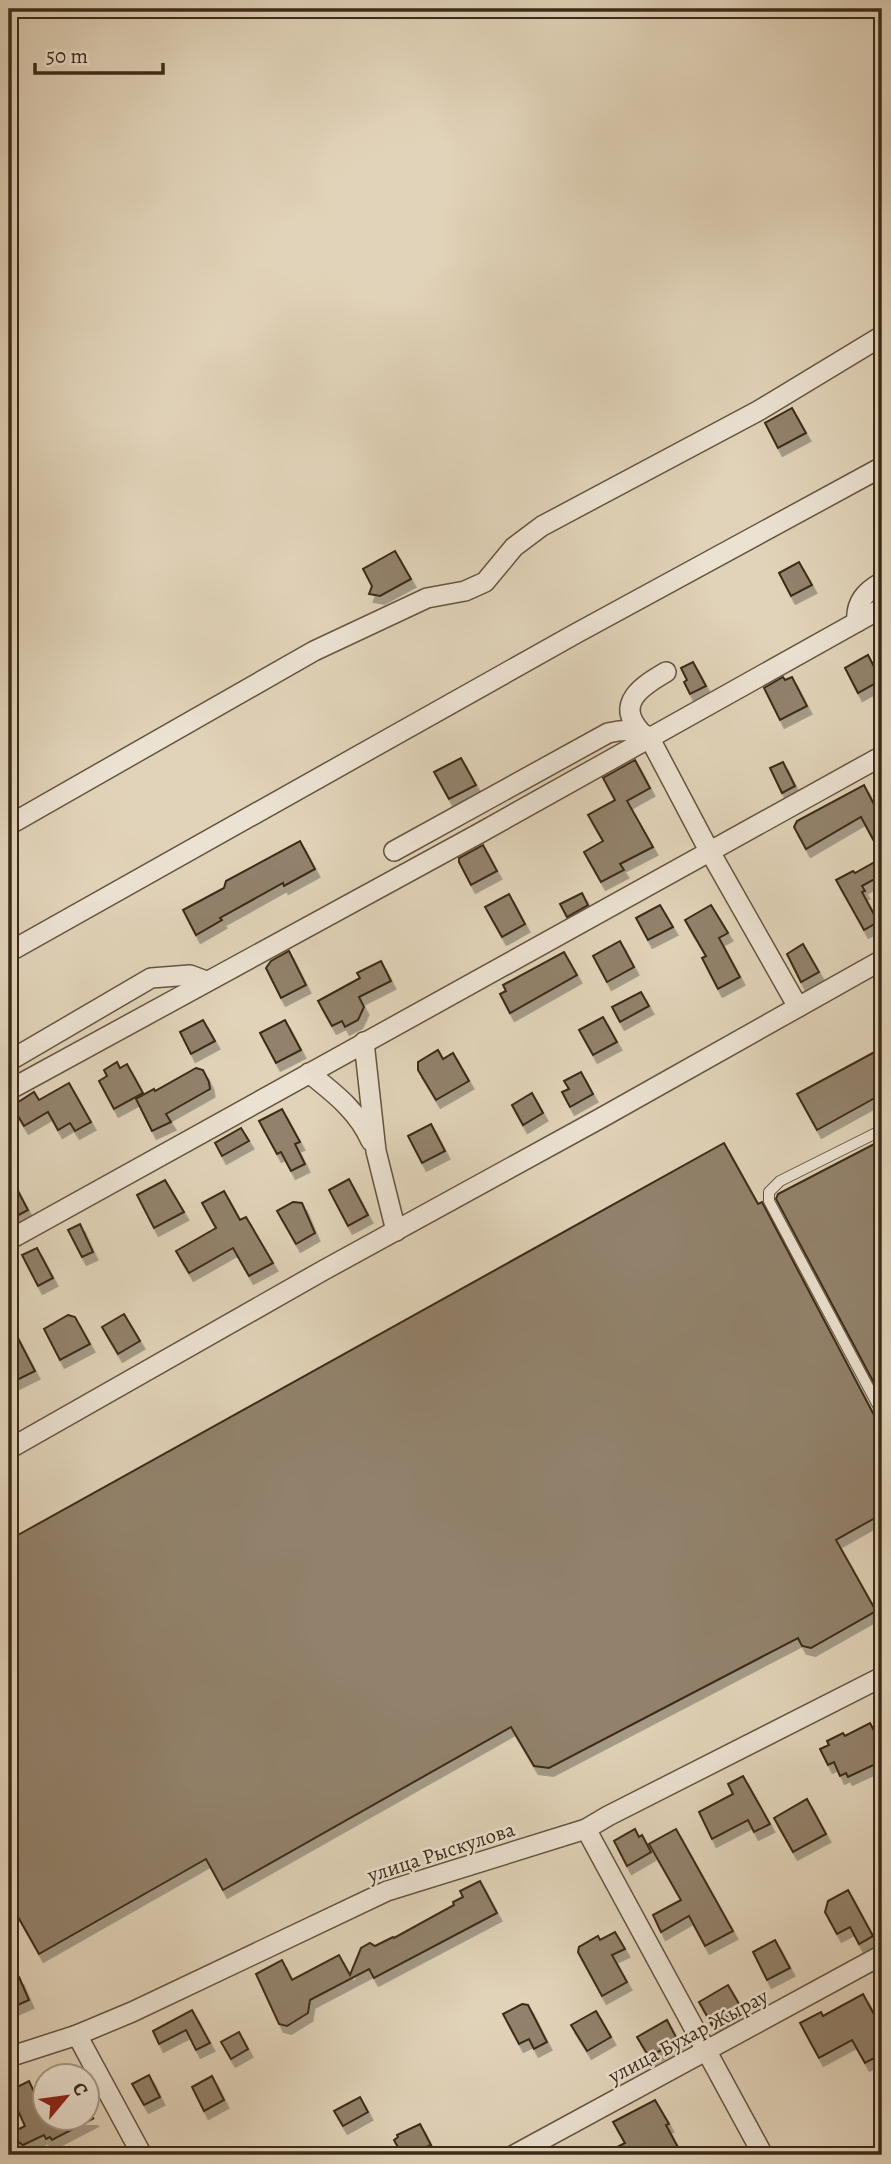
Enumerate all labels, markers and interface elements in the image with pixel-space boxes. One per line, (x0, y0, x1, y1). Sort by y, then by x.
scale bar (35, 32, 163, 76)
text: 50 m (46, 42, 88, 70)
street label: улица Рыскулова (363, 1815, 519, 1889)
street label: улица Бухар Жырау (602, 1982, 773, 2091)
north arrow (32, 2062, 102, 2132)
text: С (66, 2078, 94, 2101)

